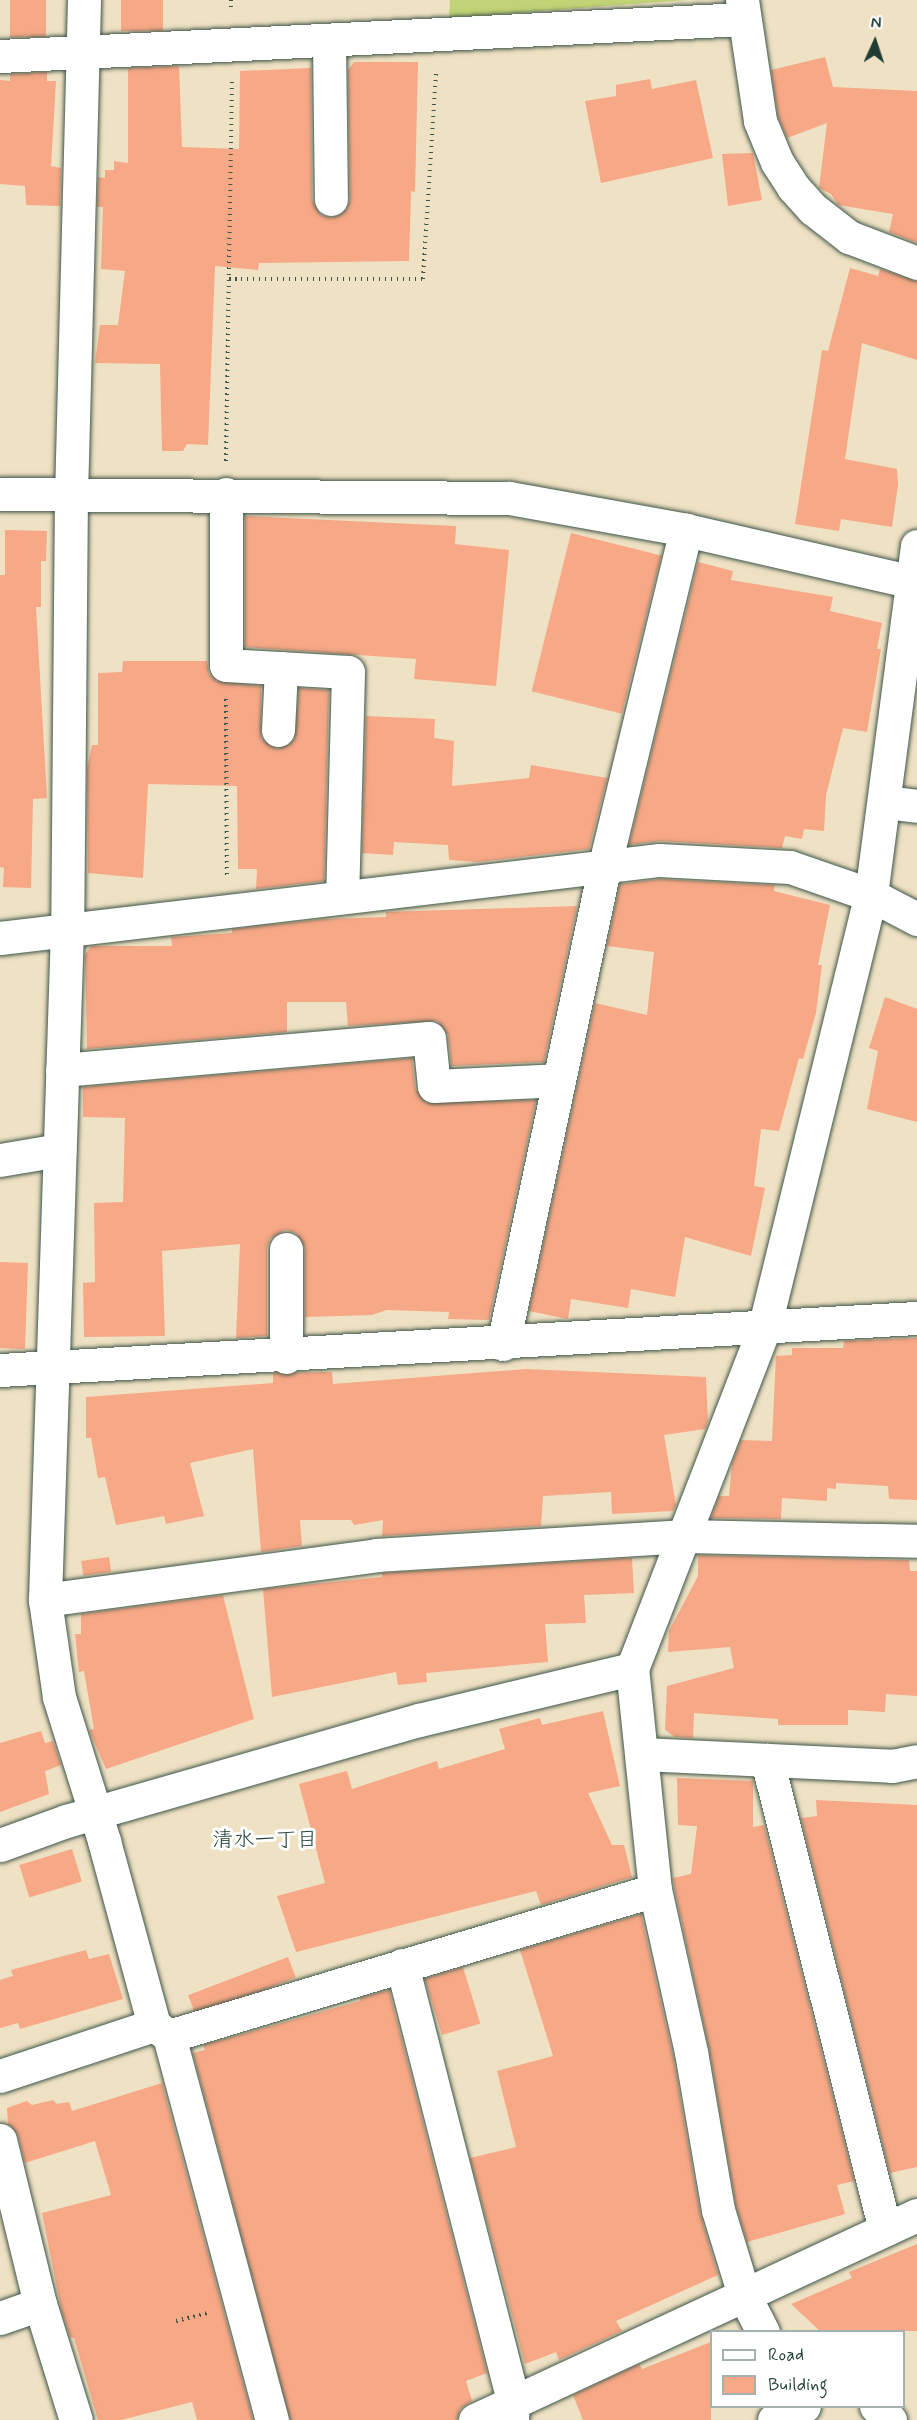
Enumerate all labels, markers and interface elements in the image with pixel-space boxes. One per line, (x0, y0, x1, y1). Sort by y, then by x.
north arrow (845, 12, 905, 72)
text: N (870, 13, 882, 34)
district label: 清水一丁目 (213, 1827, 317, 1853)
legend (710, 2330, 905, 2408)
text: Road (768, 2343, 804, 2367)
text: Building (768, 2373, 828, 2397)

